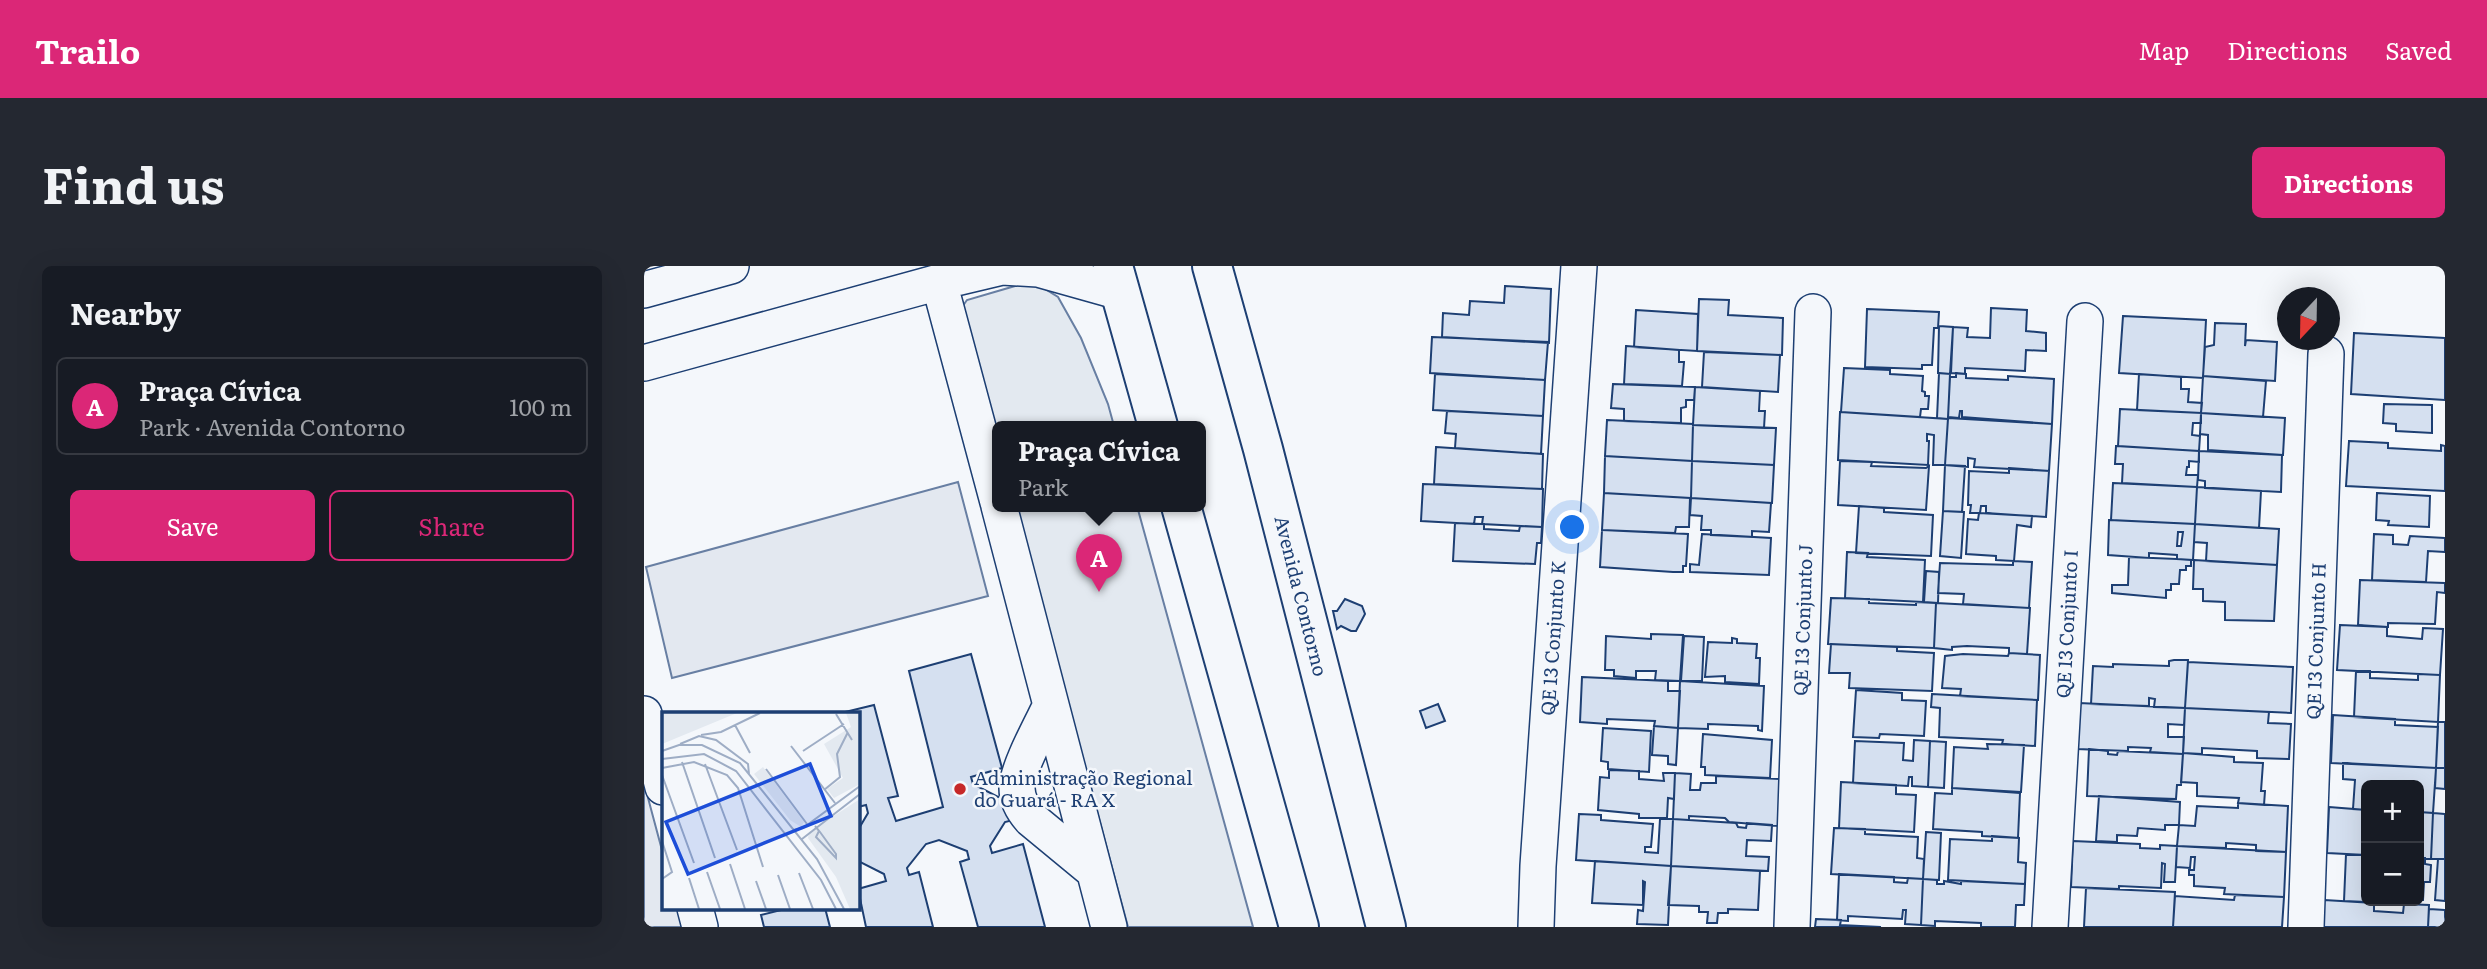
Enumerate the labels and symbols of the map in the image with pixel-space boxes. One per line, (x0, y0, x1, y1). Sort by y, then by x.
north arrow (2277, 287, 2340, 350)
your location (1555, 510, 1589, 544)
street label: Avenida Contorno (1268, 513, 1335, 679)
pin: A (1076, 534, 1122, 592)
street label: QE 13 Conjunto J (1785, 544, 1819, 696)
street label: QE 13 Conjunto I (2048, 549, 2084, 699)
street label: QE 13 Conjunto K (1533, 560, 1571, 716)
street label: QE 13 Conjunto H (2298, 562, 2332, 720)
inset map (662, 712, 859, 909)
place label: Administração Regional do Guará - RA X (974, 763, 1193, 813)
marker: Administração Regional do Guará - RA X (952, 781, 968, 797)

